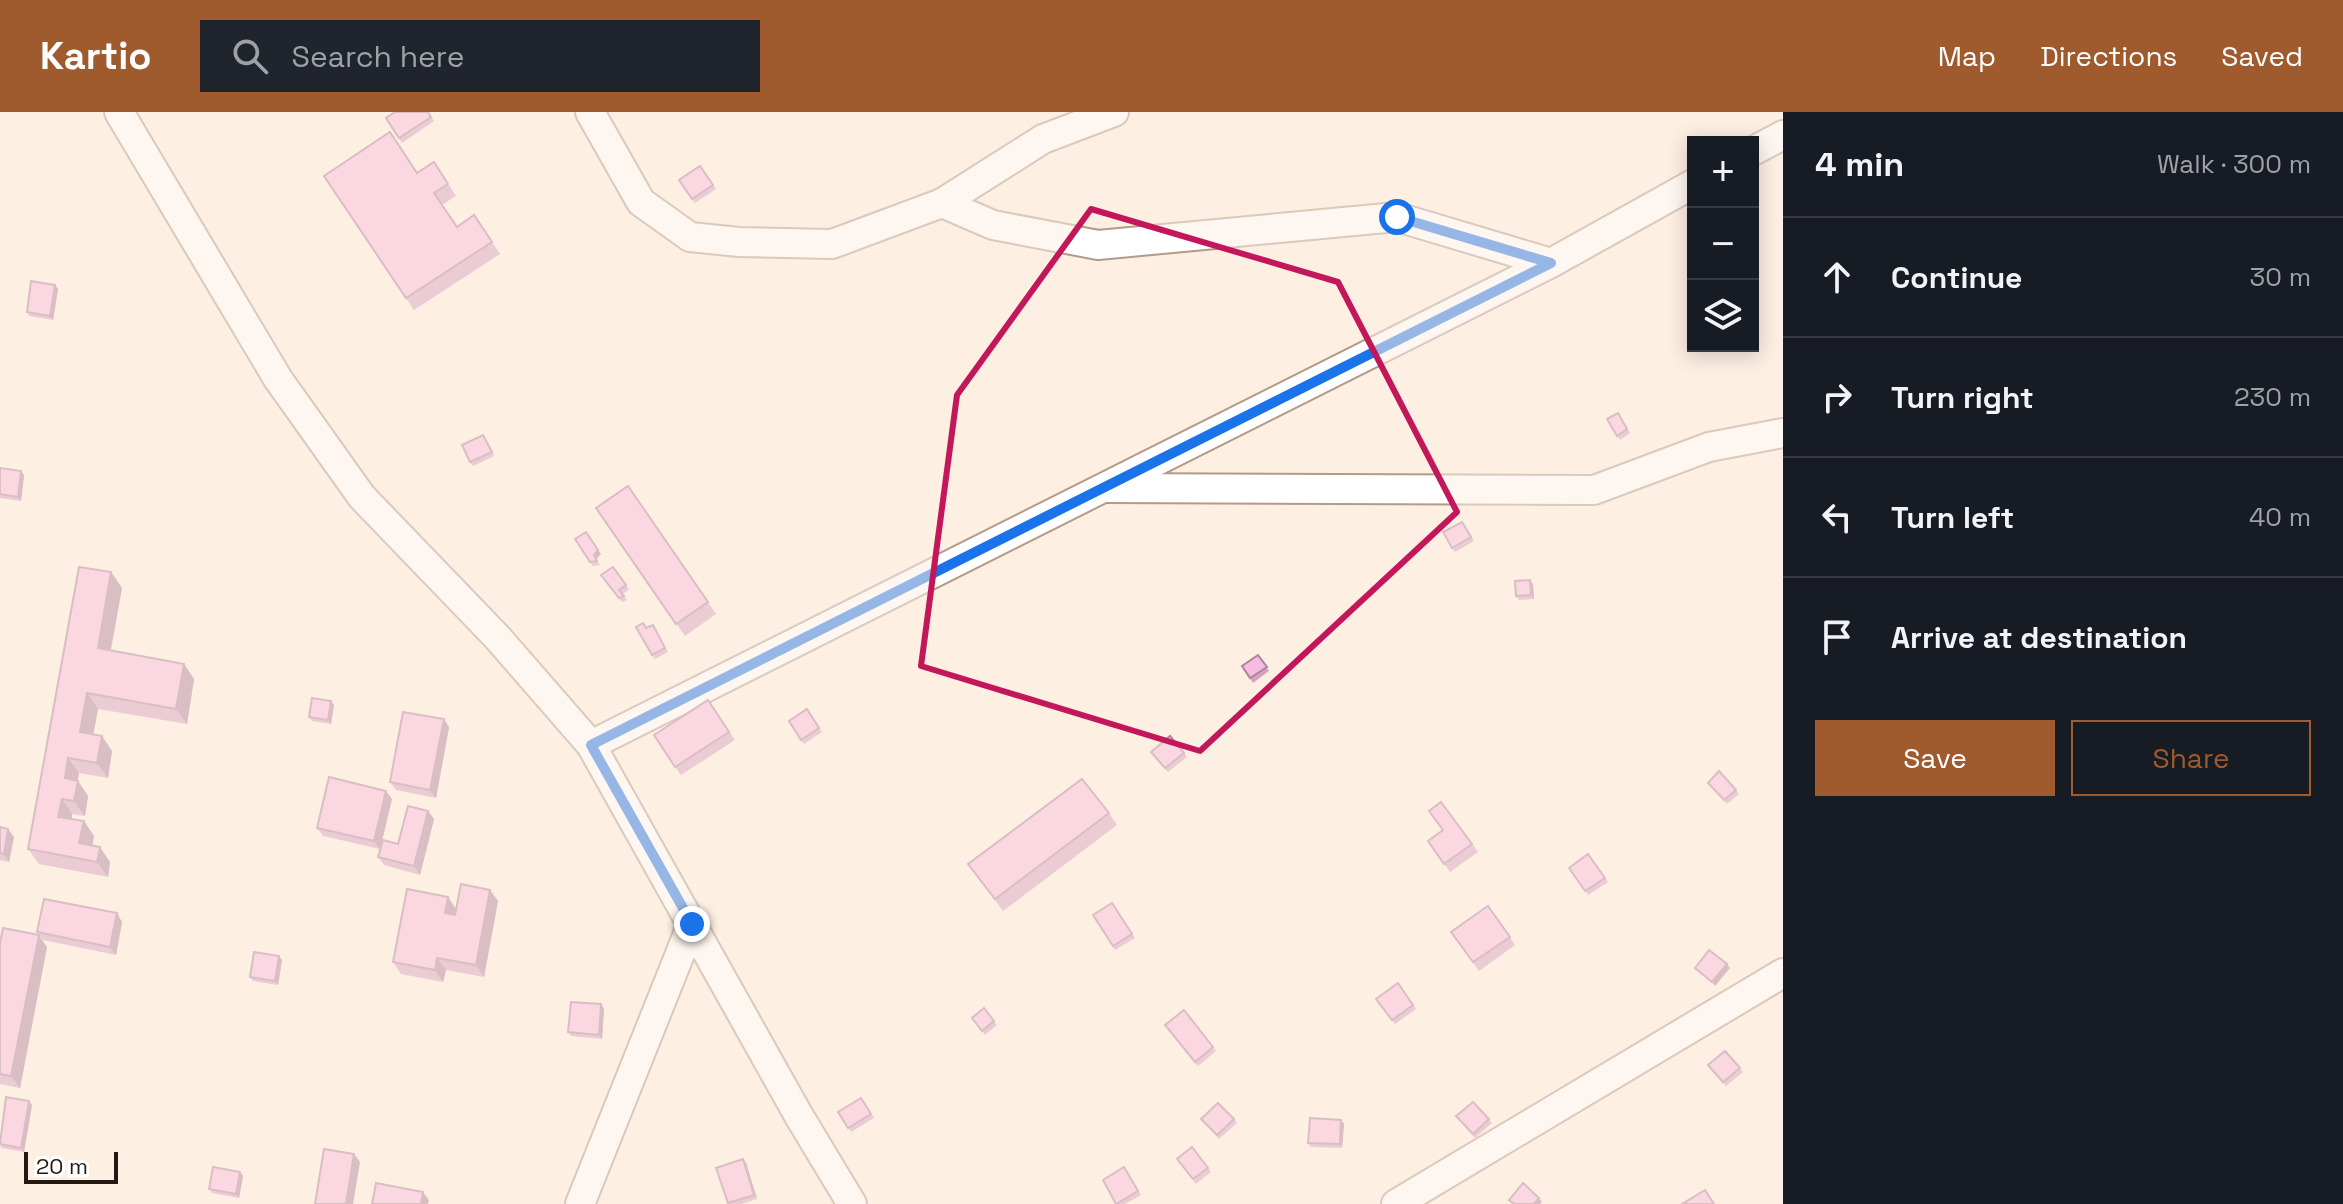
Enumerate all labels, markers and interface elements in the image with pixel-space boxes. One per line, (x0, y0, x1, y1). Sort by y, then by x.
search box (200, 20, 760, 92)
text: Kartio (40, 32, 152, 80)
icon: search (228, 34, 272, 78)
text: Search here (292, 37, 464, 76)
text: Map (1938, 38, 1996, 74)
text: Directions (2040, 38, 2177, 74)
text: Saved (2221, 38, 2303, 74)
map controls (1687, 136, 1759, 352)
button: + (1687, 136, 1759, 208)
text: 4 min (1815, 143, 1904, 186)
text: Walk · 300 m (2157, 147, 2311, 181)
route start (1379, 199, 1415, 235)
button: − (1687, 208, 1759, 280)
icon: ahead (1815, 255, 1859, 299)
text: Continue (1891, 258, 2022, 297)
text: 30 m (2250, 260, 2311, 294)
button: layers (1687, 280, 1759, 352)
icon: right (1815, 375, 1859, 419)
text: Turn right (1891, 378, 2034, 417)
text: 230 m (2234, 380, 2311, 414)
icon: left (1815, 495, 1859, 539)
text: Turn left (1891, 498, 2014, 537)
text: 40 m (2249, 500, 2311, 534)
icon: arrive (1815, 615, 1859, 659)
text: Arrive at destination (1891, 618, 2187, 657)
button: Save (1815, 720, 2055, 796)
button: Share (2071, 720, 2311, 796)
route end (674, 906, 710, 942)
scale bar (24, 1148, 118, 1184)
text: 20 m (36, 1152, 88, 1180)

